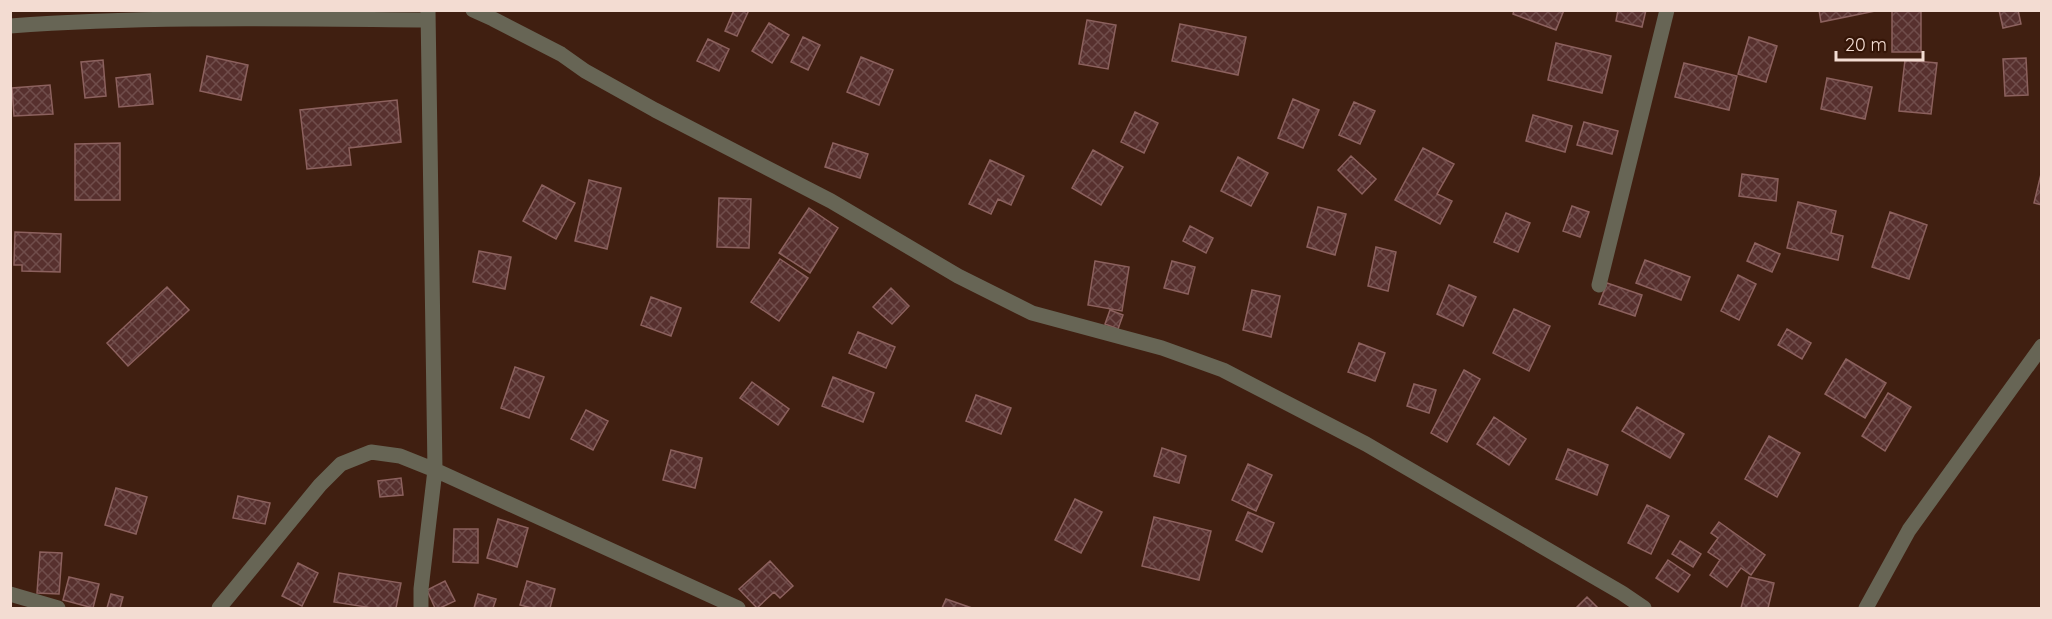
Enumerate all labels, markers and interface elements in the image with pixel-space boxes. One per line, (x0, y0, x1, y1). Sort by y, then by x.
scale bar (1836, 24, 1923, 62)
text: 20 m (1845, 33, 1887, 56)

